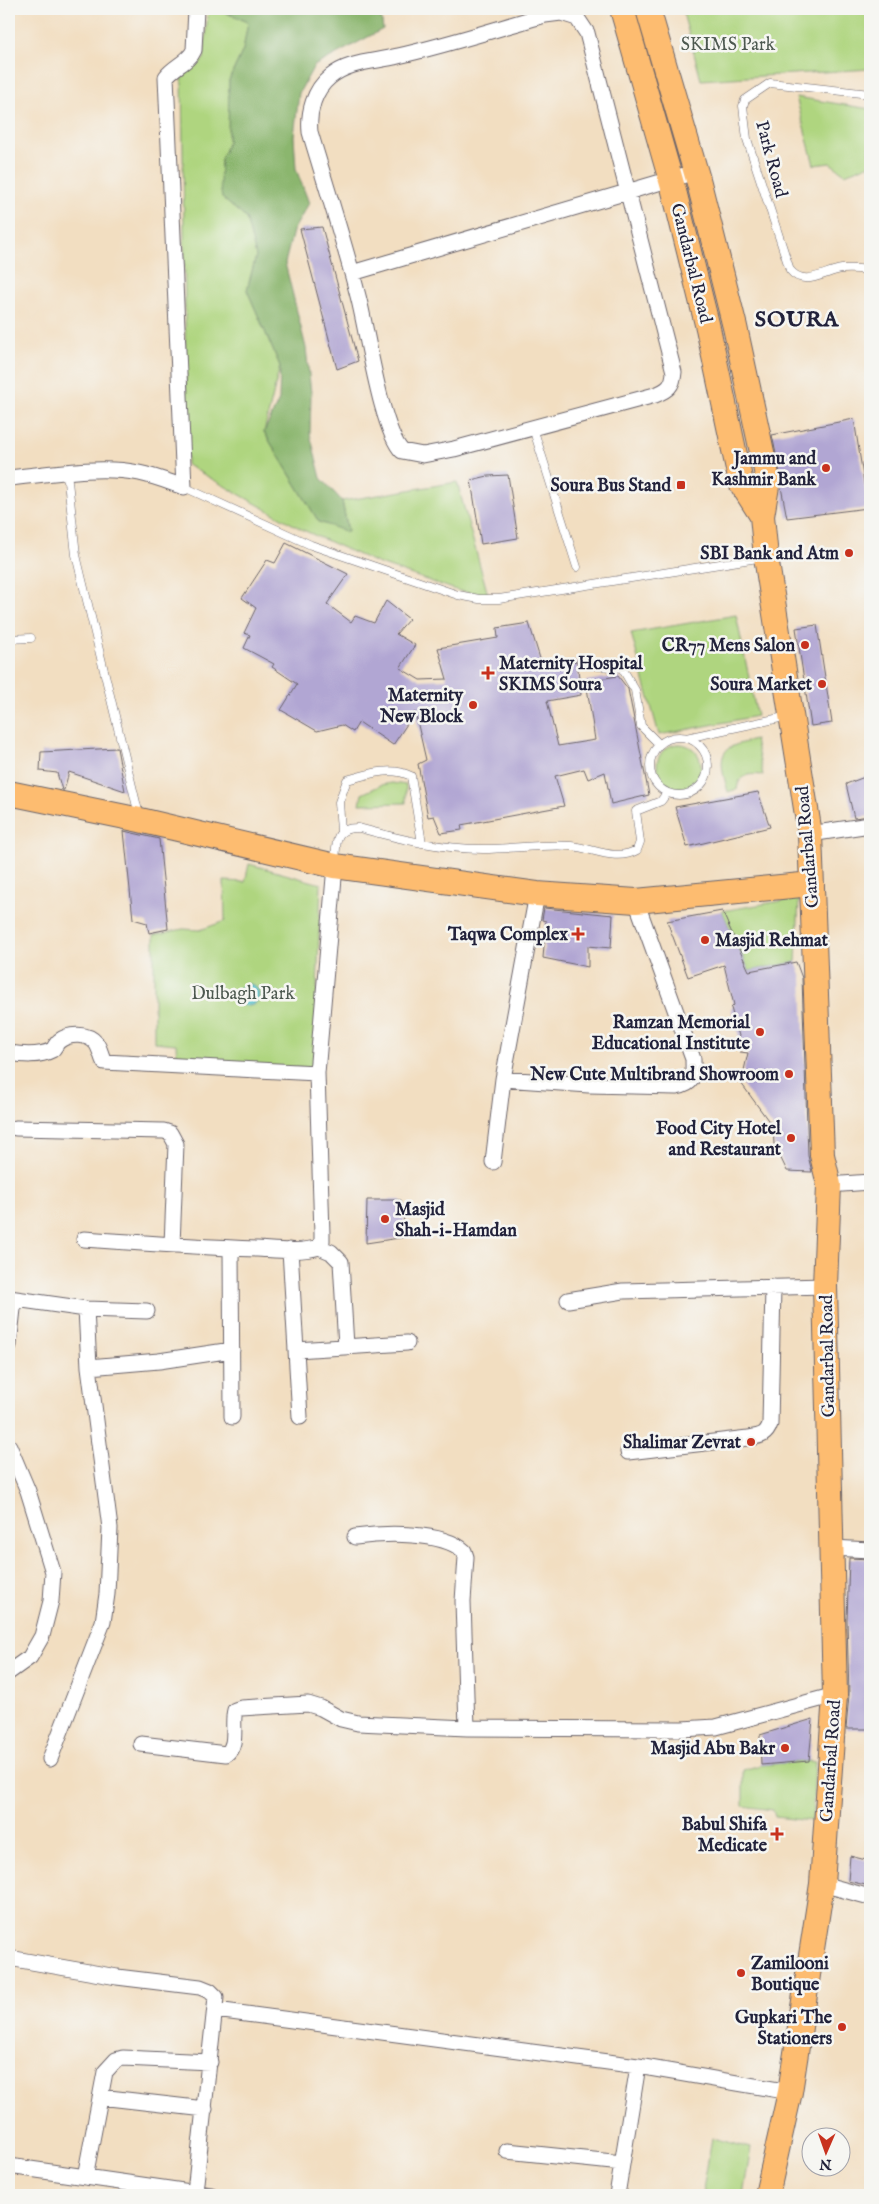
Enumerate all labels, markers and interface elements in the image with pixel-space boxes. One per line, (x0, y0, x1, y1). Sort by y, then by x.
park label: SKIMS Park (681, 34, 776, 57)
street label: Park Road (749, 118, 792, 201)
street label: Gandarbal Road (665, 201, 717, 326)
district label: SOURA (755, 306, 839, 334)
place label: Jammu and Kashmir Bank (711, 448, 817, 492)
marker: Jammu and Kashmir Bank (820, 462, 832, 474)
place label: Soura Bus Stand (551, 475, 671, 498)
marker: Soura Bus Stand (675, 479, 687, 491)
place label: SBI Bank and Atm (700, 543, 839, 566)
marker: SBI Bank and Atm (843, 547, 855, 559)
place label: CR77 Mens Salon (662, 635, 795, 658)
marker: CR77 Mens Salon (799, 639, 811, 651)
place label: Maternity Hospital SKIMS Soura (499, 653, 644, 697)
marker: Maternity Hospital SKIMS Soura (481, 666, 495, 680)
place label: Soura Market (710, 674, 813, 697)
marker: Soura Market (816, 678, 828, 690)
place label: Maternity New Block (379, 685, 464, 729)
marker: Maternity New Block (467, 699, 479, 711)
street label: Gandarbal Road (792, 784, 825, 909)
place label: Taqwa Complex (447, 924, 568, 947)
marker: Taqwa Complex (572, 928, 584, 940)
place label: Masjid Rehmat (715, 930, 829, 953)
marker: Masjid Rehmat (699, 934, 711, 946)
park label: Dulbagh Park (191, 983, 295, 1006)
place label: Ramzan Memorial Educational Institute (592, 1012, 751, 1056)
marker: Ramzan Memorial Educational Institute (754, 1026, 766, 1038)
place label: New Cute Multibrand Showroom (529, 1064, 779, 1087)
marker: New Cute Multibrand Showroom (783, 1068, 795, 1080)
place label: Food City Hotel and Restaurant (656, 1118, 782, 1162)
marker: Food City Hotel and Restaurant (785, 1132, 797, 1144)
place label: Masjid Shah-i-Hamdan (395, 1199, 517, 1243)
marker: Masjid Shah-i-Hamdan (379, 1213, 391, 1225)
street label: Gandarbal Road (816, 1294, 841, 1417)
place label: Shalimar Zevrat (623, 1432, 742, 1455)
marker: Shalimar Zevrat (745, 1436, 757, 1448)
street label: Gandarbal Road (816, 1699, 847, 1823)
place label: Masjid Abu Bakr (651, 1738, 775, 1761)
marker: Masjid Abu Bakr (779, 1742, 791, 1754)
place label: Babul Shifa Medicate (682, 1814, 768, 1858)
marker: Babul Shifa Medicate (771, 1828, 783, 1840)
place label: Zamilooni Boutique (751, 1953, 829, 1997)
marker: Zamilooni Boutique (735, 1967, 747, 1979)
place label: Gupkari The Stationers (735, 2007, 833, 2051)
marker: Gupkari The Stationers (836, 2021, 848, 2033)
north arrow (802, 2126, 852, 2176)
text: N (819, 2155, 833, 2173)

